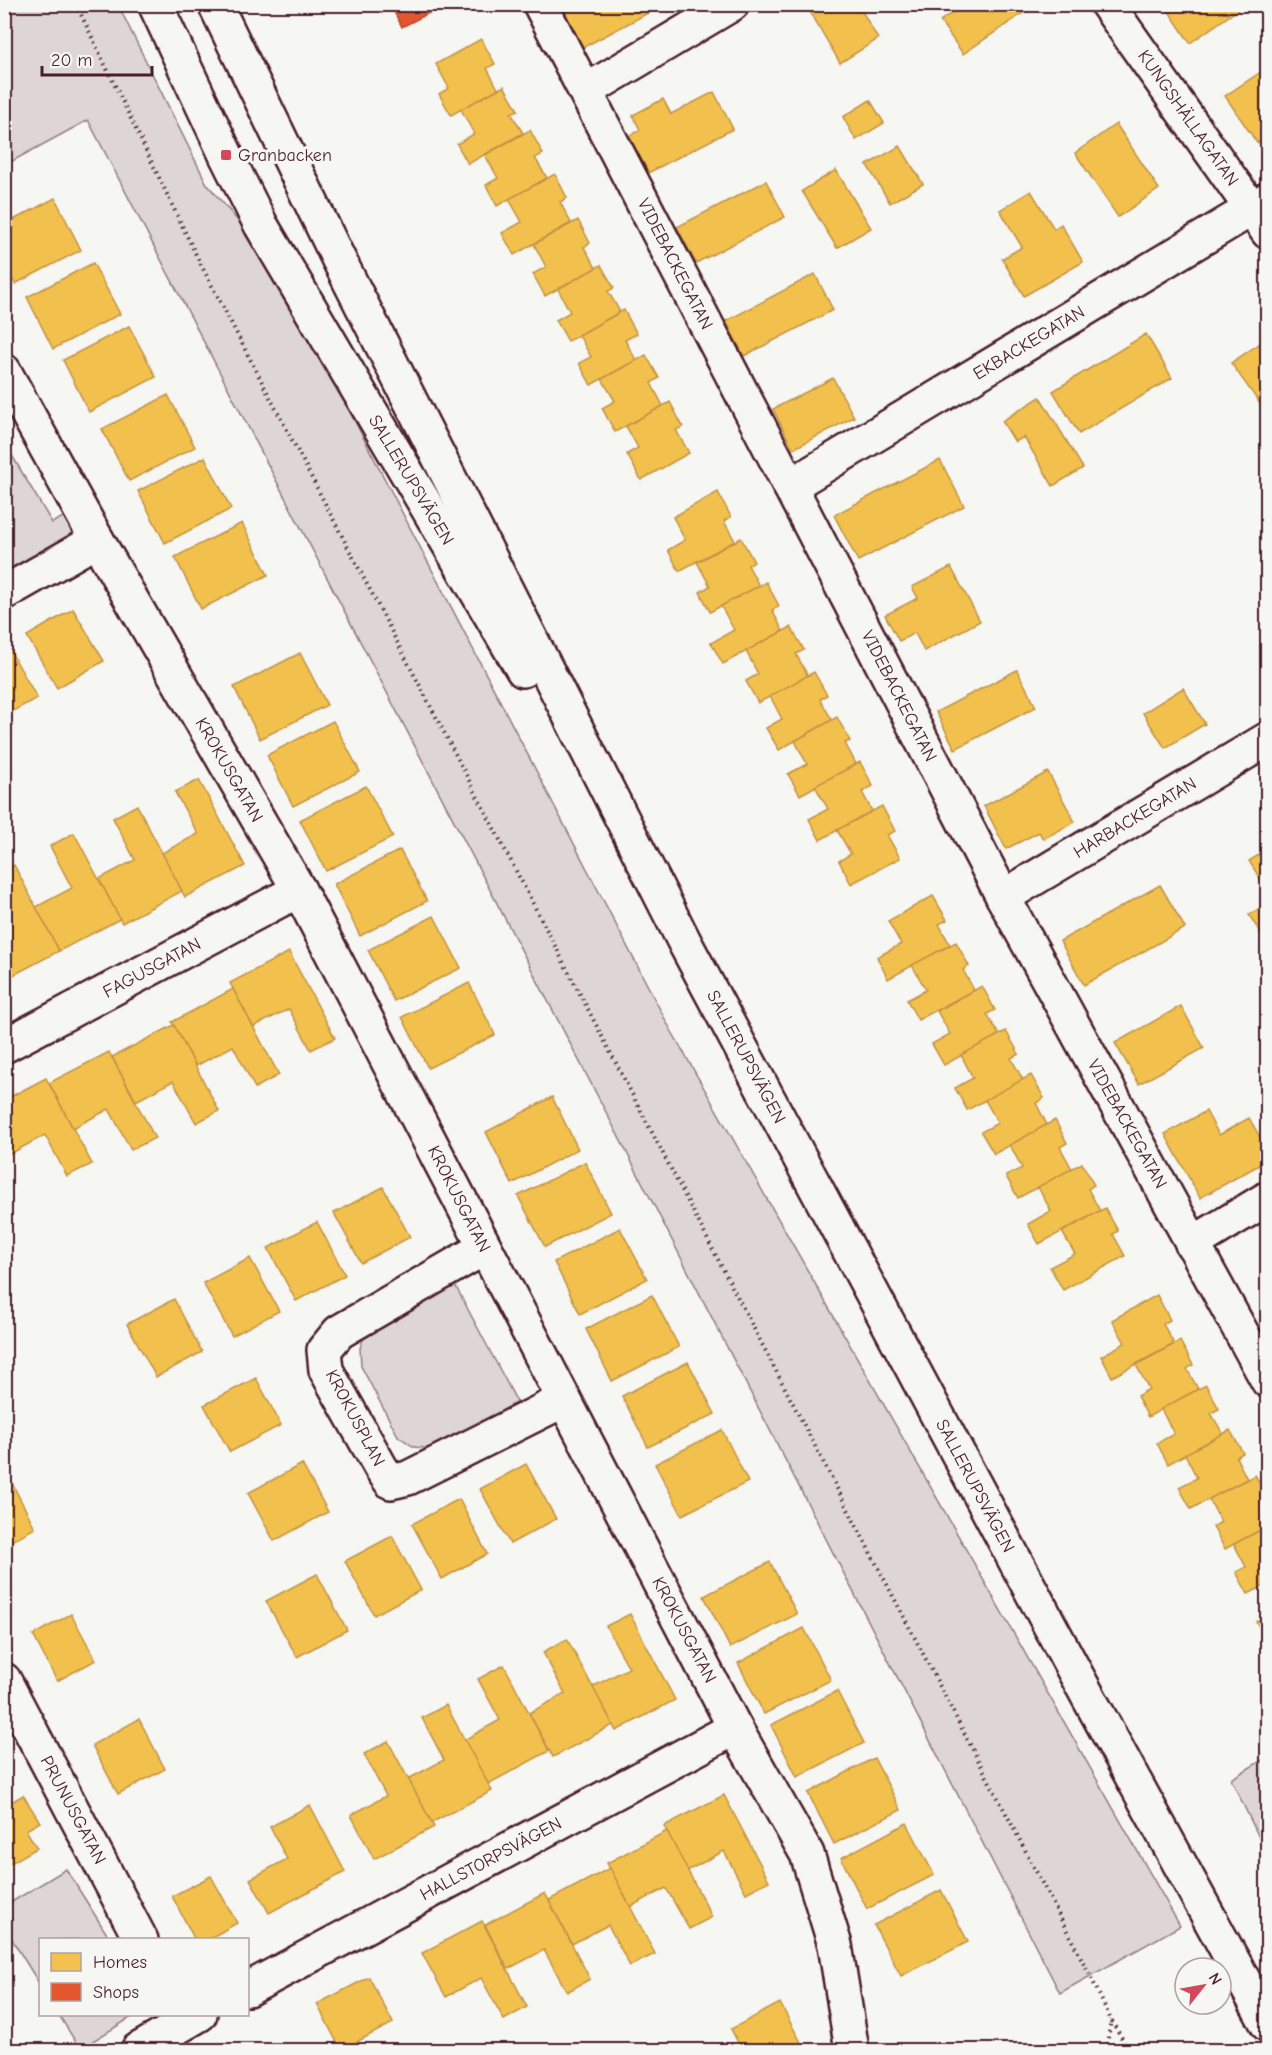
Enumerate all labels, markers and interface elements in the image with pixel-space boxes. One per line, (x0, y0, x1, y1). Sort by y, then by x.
scale bar (42, 39, 152, 77)
street label: KUNGSHÄLLAGATAN (1133, 46, 1243, 190)
text: 20 m (51, 50, 92, 71)
place label: Granbacken (238, 145, 332, 166)
marker: Granbacken (219, 148, 233, 162)
street label: VIDEBACKEGATAN (633, 195, 717, 333)
street label: EKBACKEGATAN (969, 301, 1089, 385)
street label: SALLERUPSVÄGEN (364, 411, 458, 549)
street label: VIDEBACKEGATAN (857, 627, 941, 765)
street label: KROKUSGATAN (191, 714, 267, 826)
street label: HARBACKEGATAN (1070, 773, 1200, 863)
street label: FAGUSGATAN (99, 933, 205, 1003)
street label: SALLERUPSVÄGEN (702, 987, 790, 1127)
street label: VIDEBACKEGATAN (1083, 1056, 1171, 1192)
street label: KROKUSGATAN (423, 1142, 495, 1256)
street label: KROKUSPLAN (321, 1366, 389, 1470)
street label: SALLERUPSVÄGEN (931, 1416, 1019, 1556)
street label: KROKUSGATAN (647, 1573, 721, 1687)
street label: PRUNUSGATAN (36, 1752, 110, 1868)
street label: HALLSTORPSVÄGEN (417, 1813, 565, 1905)
legend (39, 1938, 249, 2016)
text: Homes (93, 1952, 147, 1973)
north arrow (1173, 1956, 1233, 2016)
text: N (1205, 1970, 1225, 1988)
text: Shops (93, 1982, 139, 2003)

